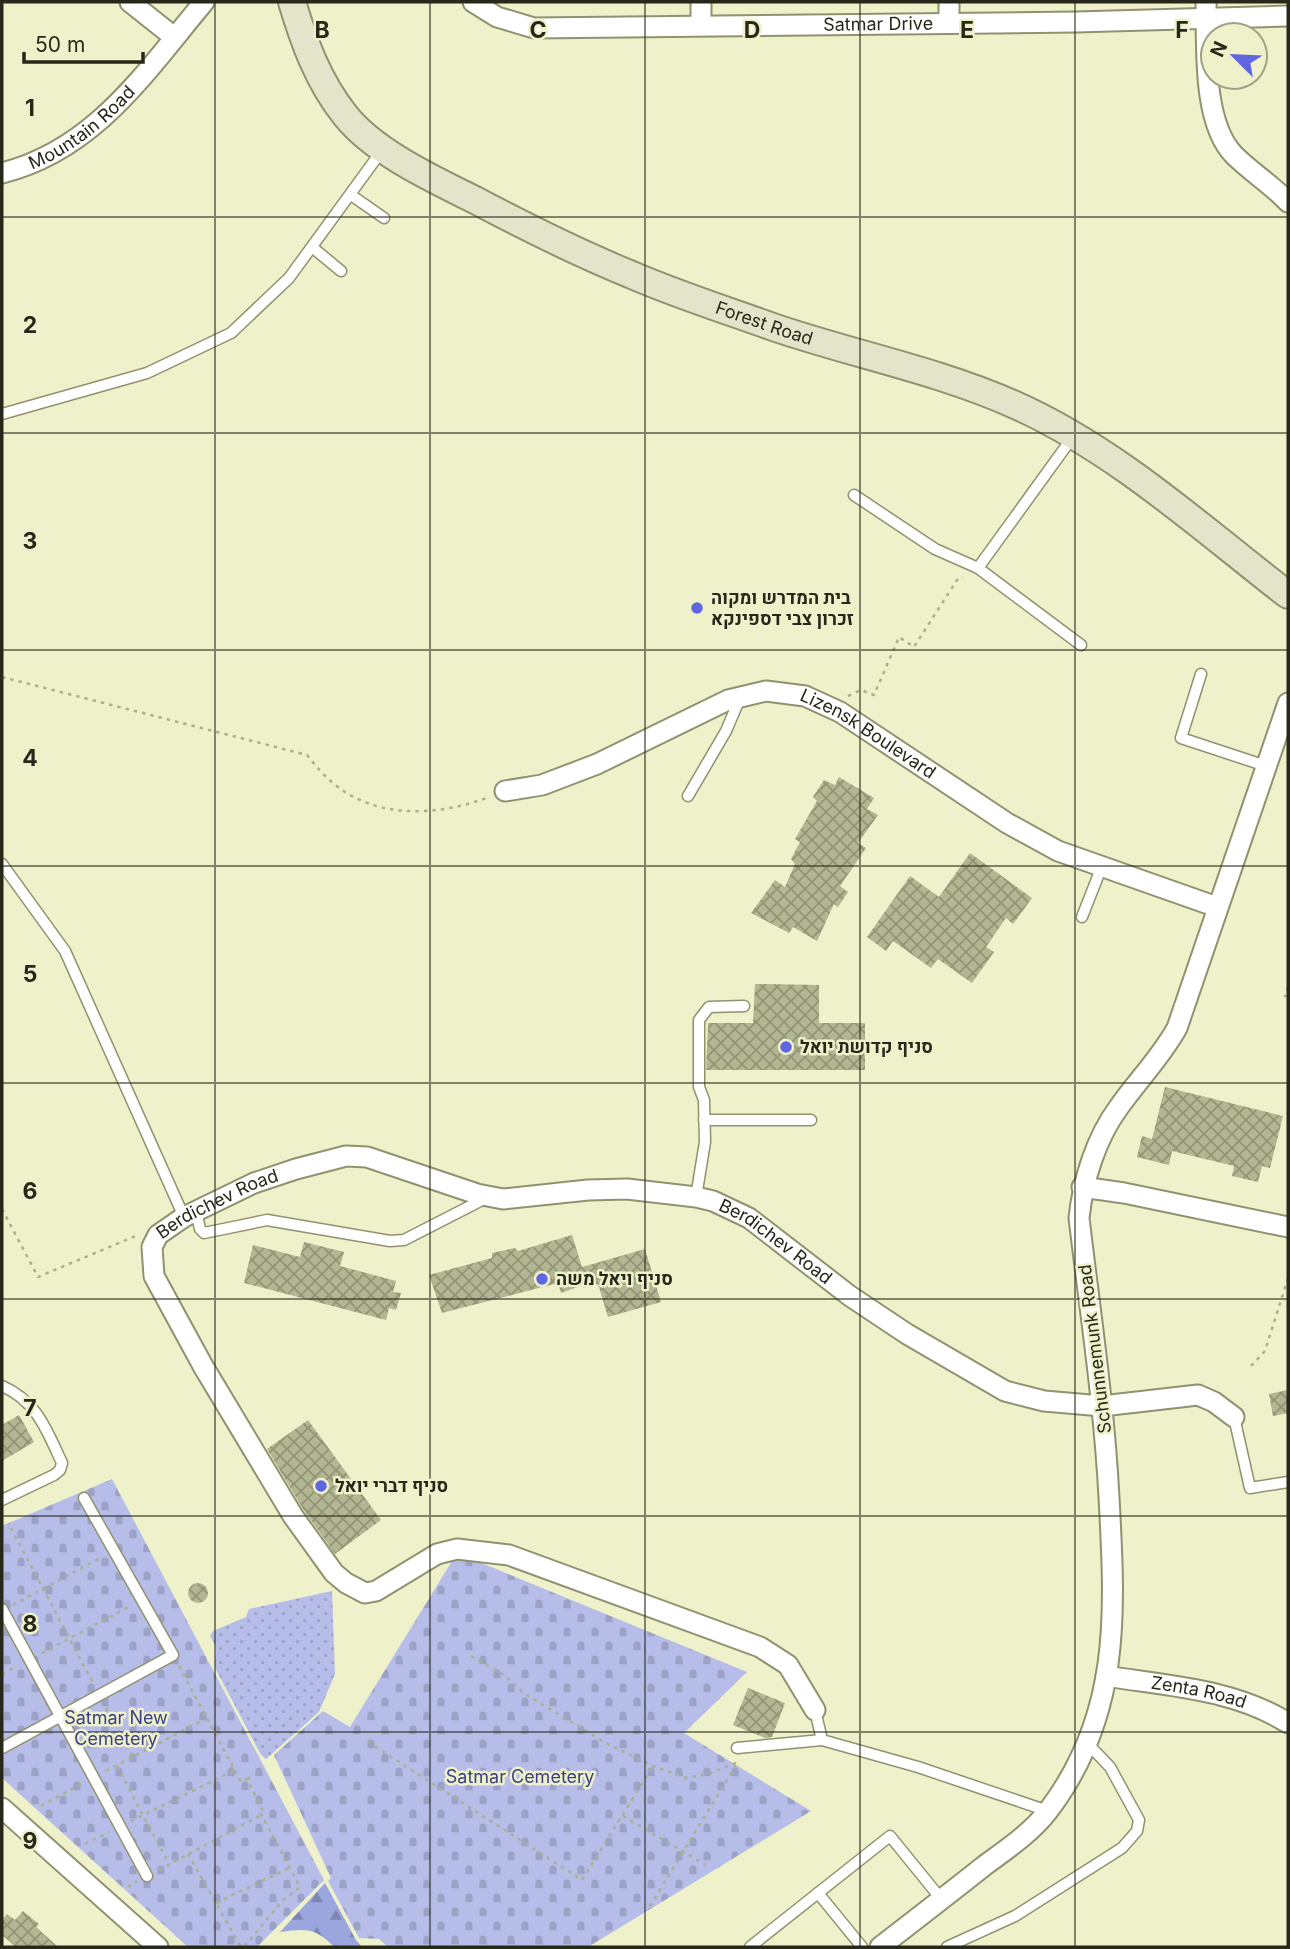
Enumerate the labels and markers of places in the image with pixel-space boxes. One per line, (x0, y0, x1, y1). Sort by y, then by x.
place label: בית המדרש ומקוה זכרון צבי דספינקא (711, 587, 854, 629)
marker: בית המדרש ומקוה זכרון צבי דספינקא (689, 600, 705, 616)
place label: סניף קדושת יואל (800, 1036, 933, 1057)
marker: סניף קדושת יואל (778, 1039, 794, 1055)
place label: סניף ויאל משה (556, 1268, 673, 1289)
marker: סניף ויאל משה (534, 1271, 550, 1287)
place label: סניף דברי יואל (335, 1475, 448, 1496)
marker: סניף דברי יואל (313, 1478, 329, 1494)

